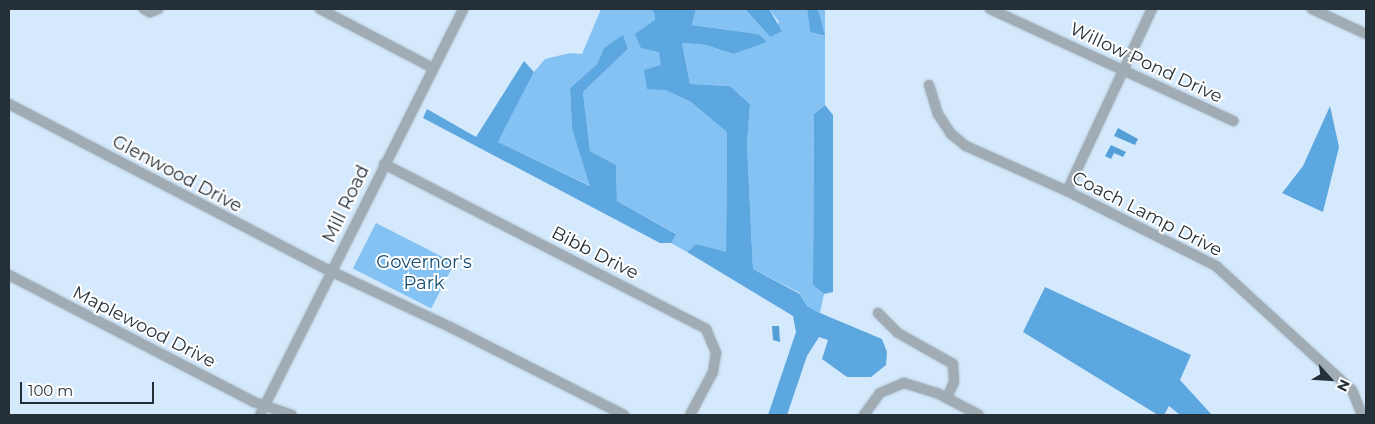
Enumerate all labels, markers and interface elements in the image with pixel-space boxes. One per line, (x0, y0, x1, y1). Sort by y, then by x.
street label: Willow Pond Drive (1066, 18, 1226, 108)
street label: Glenwood Drive (108, 131, 246, 217)
street label: Mill Road (318, 162, 374, 246)
street label: Coach Lamp Drive (1068, 167, 1226, 261)
street label: Bibb Drive (548, 222, 642, 284)
park label: Governor's Park (376, 252, 472, 294)
street label: Maplewood Drive (69, 282, 219, 372)
north arrow (1305, 354, 1355, 404)
scale bar (22, 372, 156, 404)
text: N (1333, 377, 1354, 395)
text: 100 m (28, 381, 73, 400)

